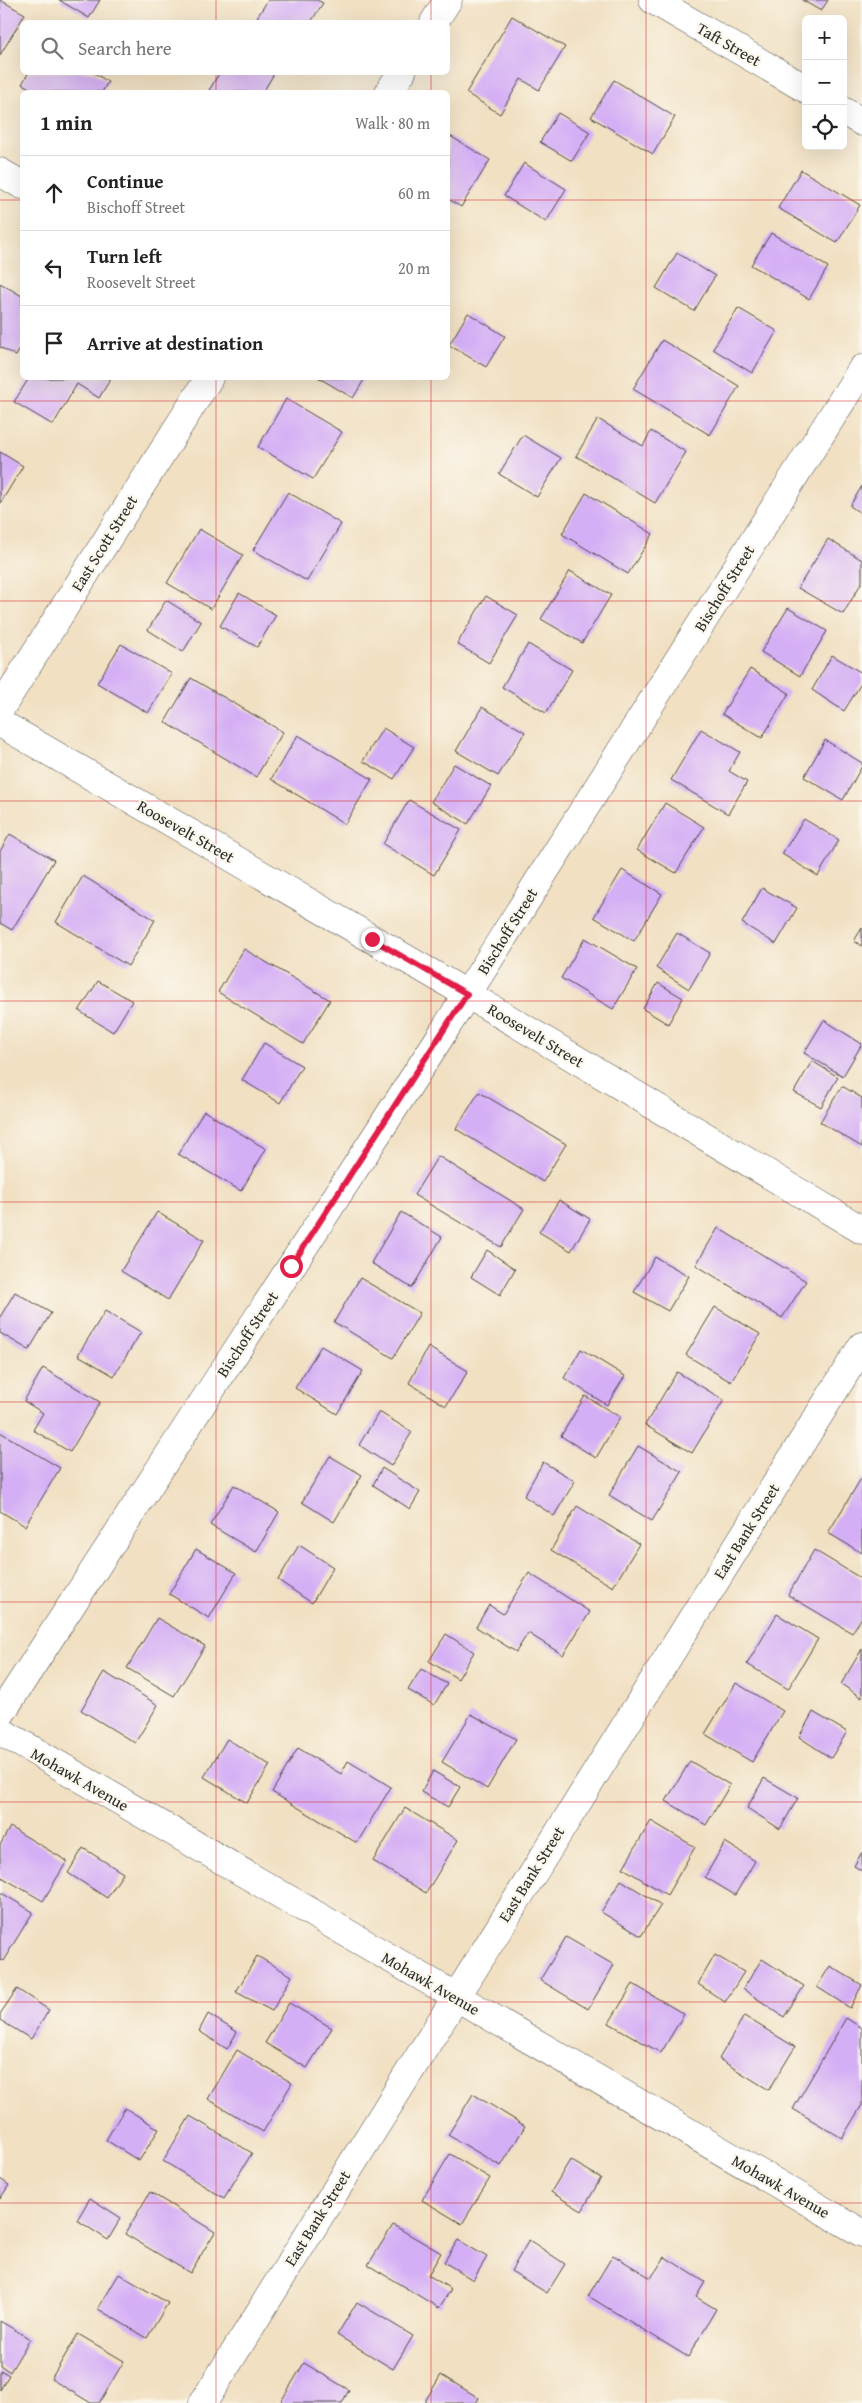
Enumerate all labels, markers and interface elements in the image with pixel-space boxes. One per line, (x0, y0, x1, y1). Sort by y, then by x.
map controls (802, 15, 847, 150)
button: + (802, 15, 847, 60)
street label: Taft Street (692, 16, 766, 72)
search box (20, 20, 450, 75)
icon: search (38, 34, 66, 62)
text: Search here (78, 34, 172, 62)
button: − (802, 60, 847, 105)
button: locate (802, 105, 847, 150)
text: 1 min (40, 107, 92, 138)
text: Walk · 80 m (355, 111, 430, 135)
text: Continue (87, 167, 164, 195)
icon: ahead (40, 179, 68, 207)
text: 60 m (398, 181, 430, 205)
text: Bischoff Street (87, 195, 185, 219)
text: Turn left (87, 242, 162, 270)
icon: left (40, 254, 68, 282)
text: 20 m (398, 256, 430, 280)
text: Roosevelt Street (87, 270, 196, 294)
icon: arrive (40, 329, 68, 357)
text: Arrive at destination (87, 329, 263, 357)
street label: East Scott Street (65, 490, 143, 596)
street label: Bischoff Street (688, 540, 760, 636)
street label: Roosevelt Street (133, 793, 239, 869)
street label: Bischoff Street (471, 883, 543, 979)
route end (361, 928, 384, 951)
street label: Roosevelt Street (483, 997, 589, 1073)
route start (280, 1255, 303, 1278)
street label: Bischoff Street (210, 1286, 284, 1382)
street label: East Bank Street (707, 1478, 785, 1584)
street label: Mohawk Avenue (26, 1741, 134, 1817)
street label: East Bank Street (492, 1821, 570, 1927)
street label: Mohawk Avenue (377, 1945, 485, 2021)
street label: Mohawk Avenue (727, 2148, 835, 2224)
street label: East Bank Street (278, 2165, 356, 2271)

